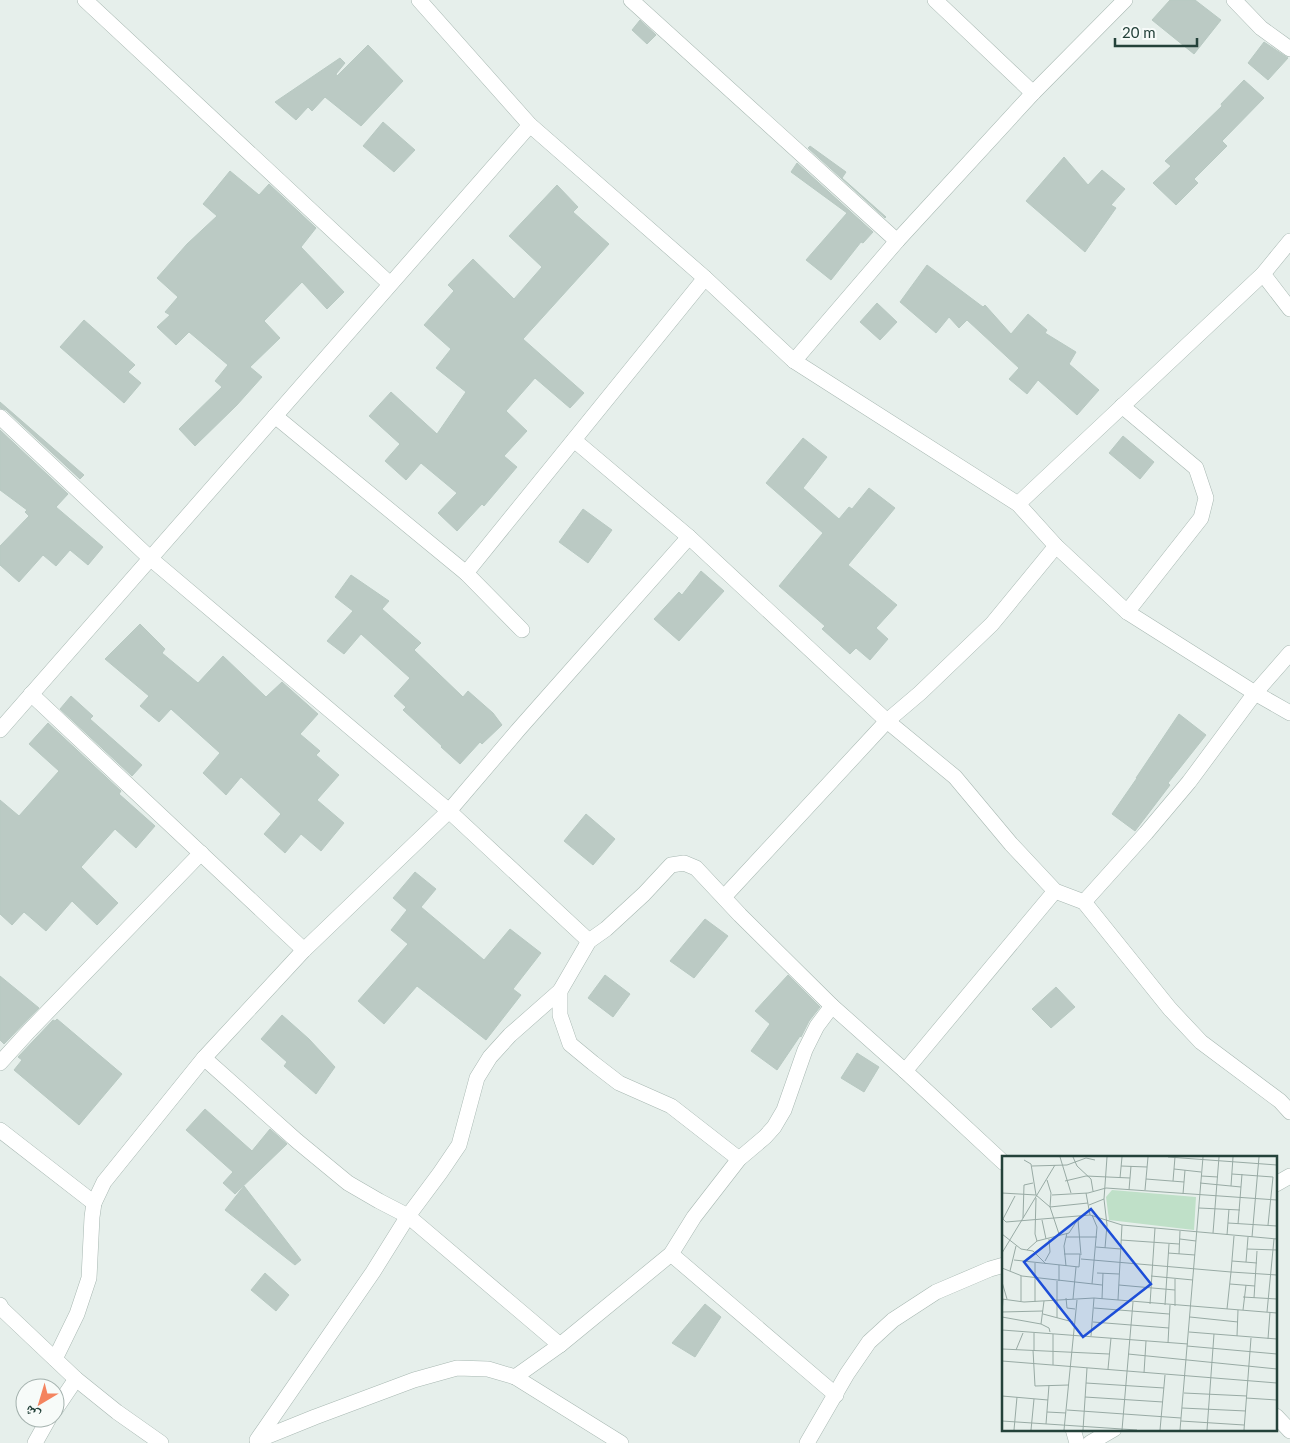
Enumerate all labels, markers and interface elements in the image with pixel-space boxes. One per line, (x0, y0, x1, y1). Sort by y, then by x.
scale bar (1115, 15, 1198, 47)
text: 20 m (1122, 23, 1156, 41)
inset map (1002, 1156, 1278, 1430)
north arrow (15, 1378, 65, 1428)
text: ش (20, 1401, 43, 1425)

